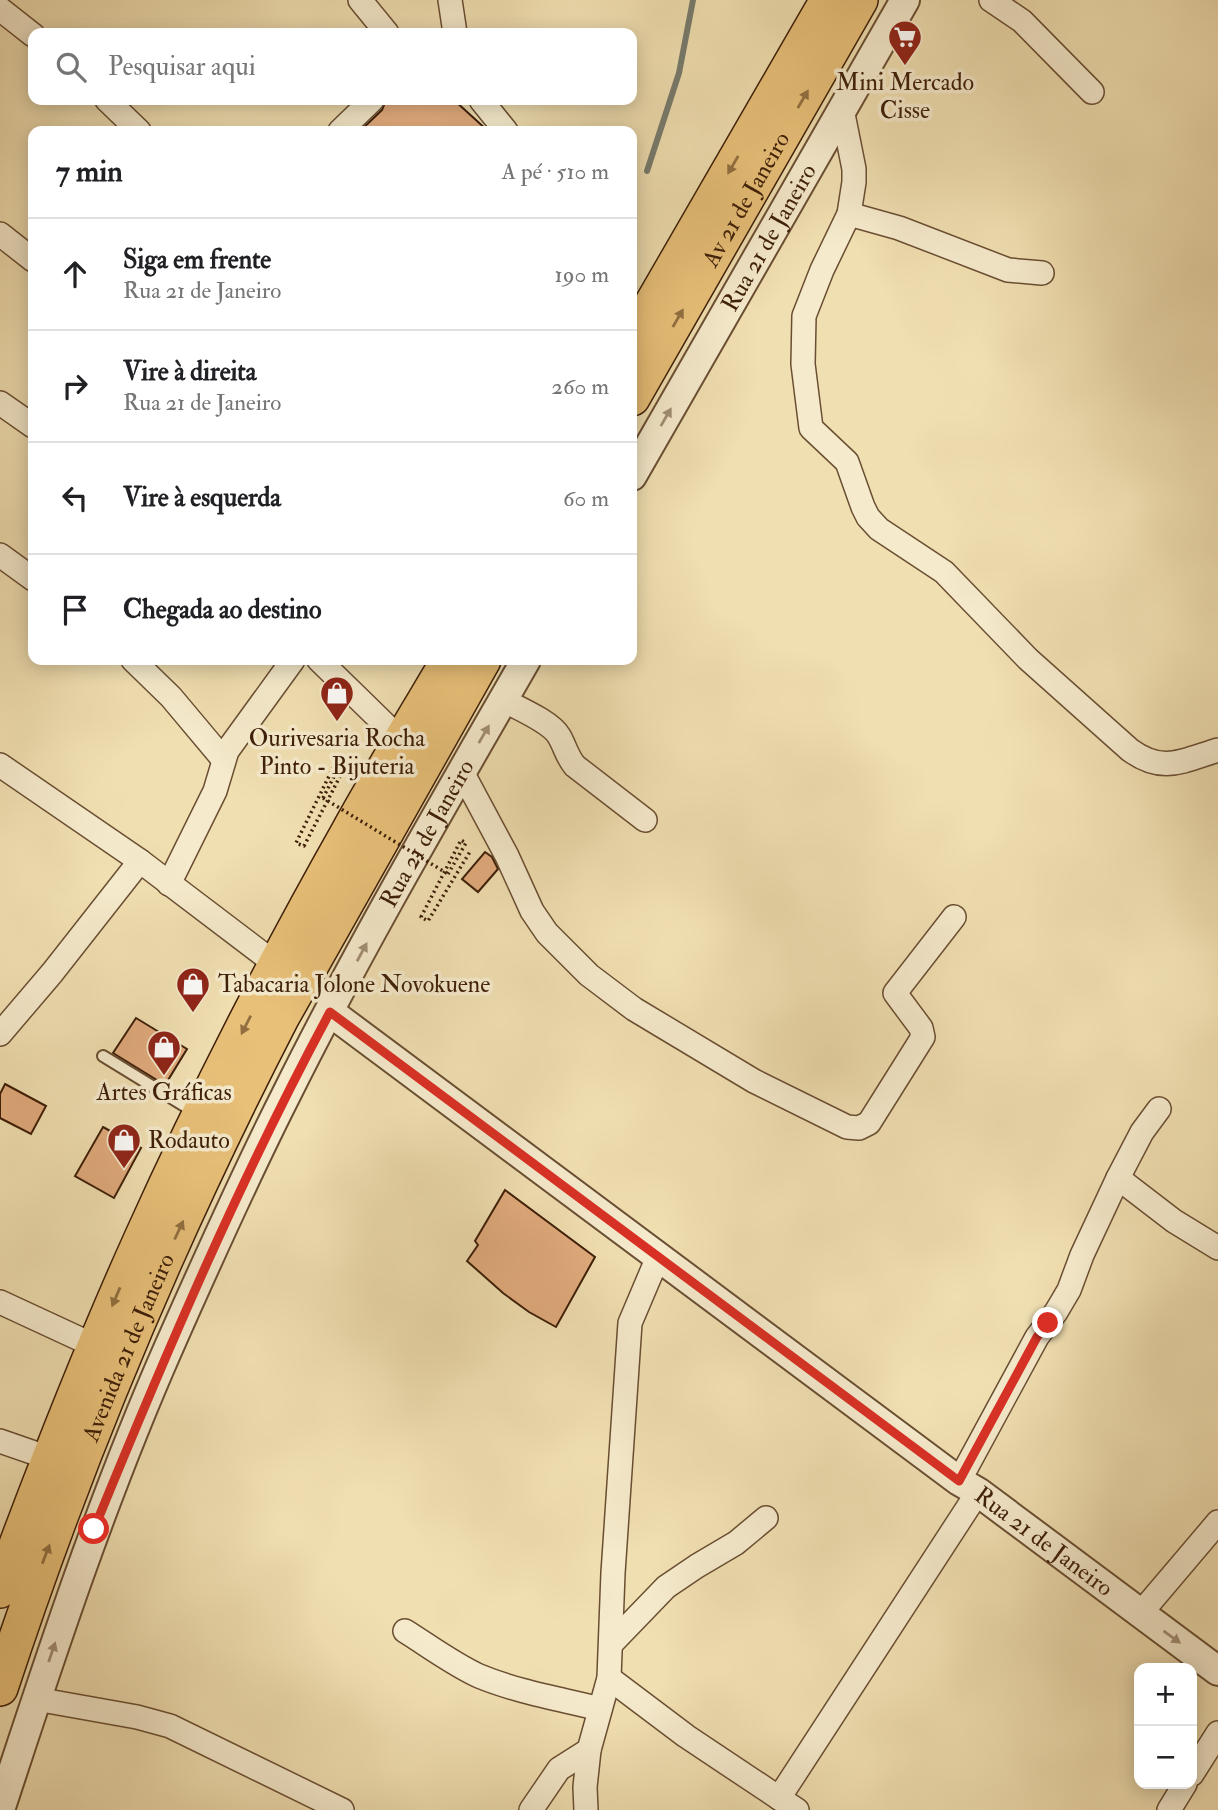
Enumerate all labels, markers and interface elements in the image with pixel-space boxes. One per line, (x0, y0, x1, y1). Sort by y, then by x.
supermarket icon: Mini Mercado Cisse (886, 18, 924, 67)
search box (28, 28, 637, 105)
icon: search (52, 48, 90, 86)
text: Pesquisar aqui (108, 51, 256, 83)
place label: Mini Mercado Cisse (836, 67, 974, 126)
one-way arrow (797, 89, 809, 109)
street label: Av 21 de Janeiro (694, 126, 797, 273)
text: 7 min (56, 153, 123, 190)
one-way arrow (726, 156, 739, 175)
text: A pé · 510 m (501, 157, 609, 186)
street label: Rua 21 de Janeiro (714, 158, 823, 317)
text: Siga em frente (123, 244, 271, 276)
icon: ahead (56, 255, 94, 293)
text: 190 m (555, 260, 609, 289)
text: Rua 21 de Janeiro (123, 276, 281, 305)
one-way arrow (672, 308, 684, 327)
text: Vire à direita (123, 356, 256, 388)
icon: right (56, 367, 94, 405)
text: 260 m (551, 372, 609, 401)
text: Rua 21 de Janeiro (123, 388, 281, 417)
one-way arrow (660, 407, 672, 427)
icon: left (56, 479, 94, 517)
text: Vire à esquerda (123, 482, 281, 514)
text: 60 m (563, 484, 609, 513)
icon: arrive (56, 591, 94, 629)
text: Chegada ao destino (123, 594, 321, 626)
shop icon: Ourivesaria Rocha Pinto - Bijuteria (318, 674, 356, 723)
place label: Ourivesaria Rocha Pinto - Bijuteria (249, 723, 426, 782)
one-way arrow (478, 725, 490, 744)
street label: Rua 21 de Janeiro (373, 754, 481, 913)
one-way arrow (355, 941, 367, 961)
shop icon: Tabacaria Jolone Novokuene (174, 965, 212, 1014)
place label: Tabacaria Jolone Novokuene (218, 969, 490, 1000)
one-way arrow (240, 1016, 252, 1036)
shop icon: Artes Gráficas (145, 1028, 183, 1077)
place label: Artes Gráficas (95, 1077, 232, 1108)
shop icon: Rodauto (105, 1121, 143, 1170)
place label: Rodauto (148, 1125, 230, 1156)
one-way arrow (173, 1220, 185, 1240)
street label: Avenida 21 de Janeiro (75, 1248, 181, 1447)
one-way arrow (110, 1287, 122, 1307)
route end (1032, 1307, 1063, 1338)
street label: Rua 21 de Janeiro (969, 1479, 1120, 1603)
route start (78, 1513, 109, 1544)
one-way arrow (41, 1543, 52, 1564)
one-way arrow (1163, 1629, 1181, 1643)
one-way arrow (47, 1641, 58, 1662)
map controls (1134, 1663, 1197, 1789)
button: + (1134, 1663, 1197, 1726)
button: − (1134, 1726, 1197, 1789)

